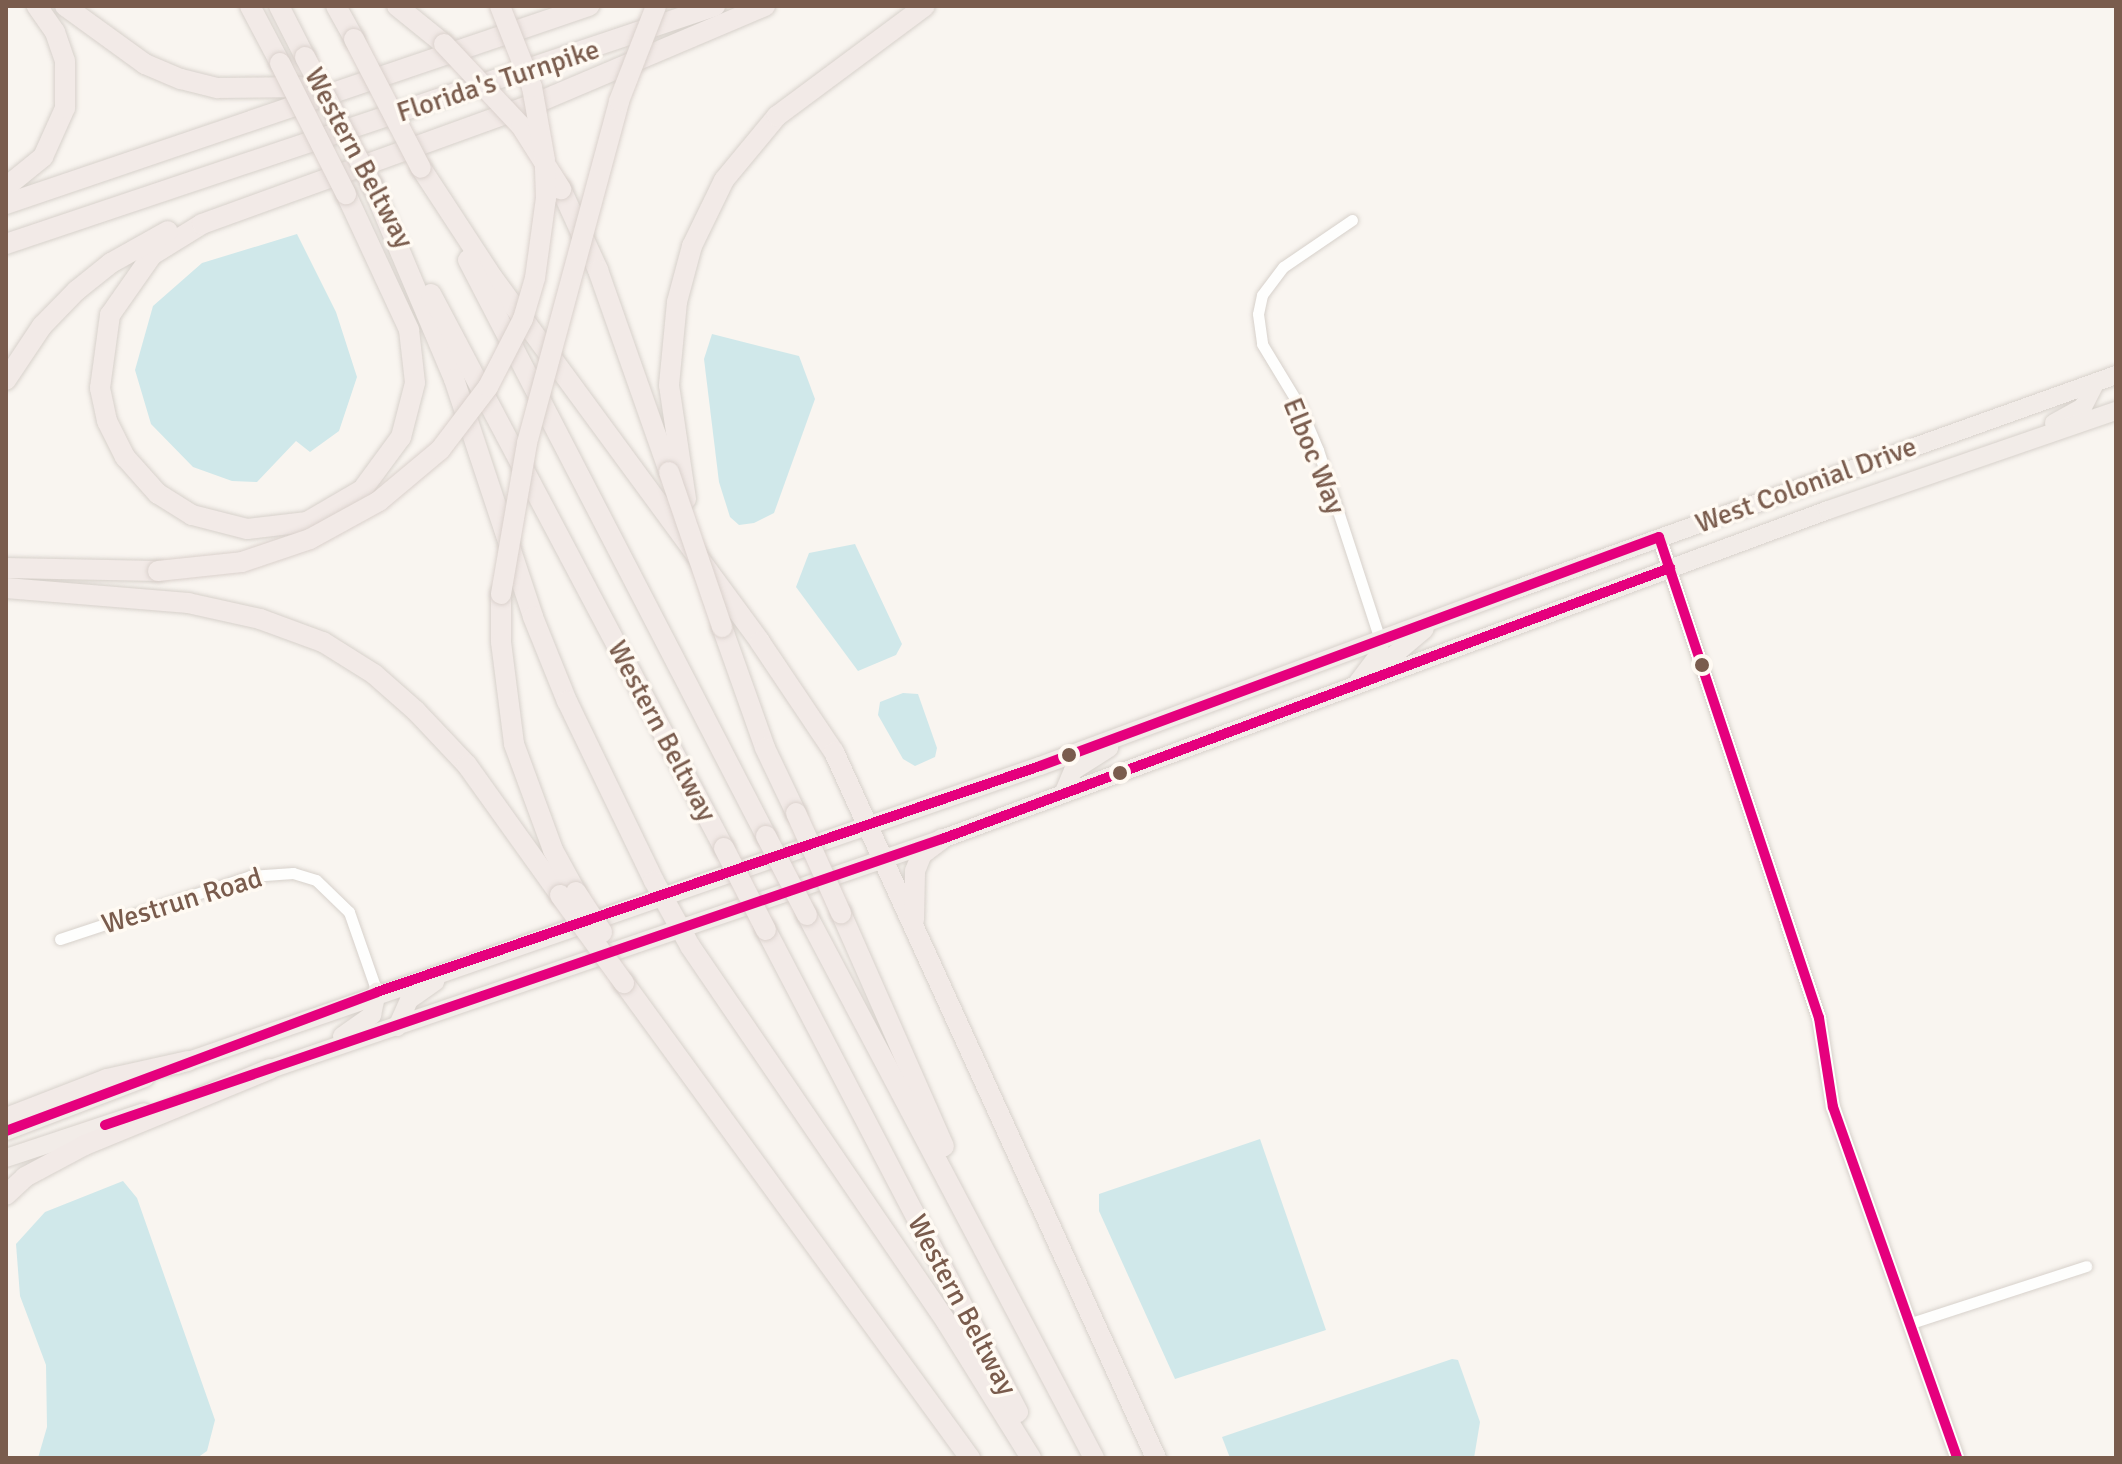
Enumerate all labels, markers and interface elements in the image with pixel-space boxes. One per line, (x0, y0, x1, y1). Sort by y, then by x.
street label: Florida's Turnpike (392, 32, 604, 130)
street label: Western Beltway (297, 62, 421, 254)
street label: Elboc Way (1275, 393, 1353, 519)
street label: West Colonial Drive (1691, 429, 1921, 541)
street label: Western Beltway (600, 635, 724, 827)
unlabelled marker (1694, 657, 1710, 673)
unlabelled marker (1061, 747, 1077, 763)
unlabelled marker (1112, 765, 1128, 781)
street label: Westrun Road (98, 861, 266, 941)
street label: Western Beltway (900, 1209, 1024, 1401)

